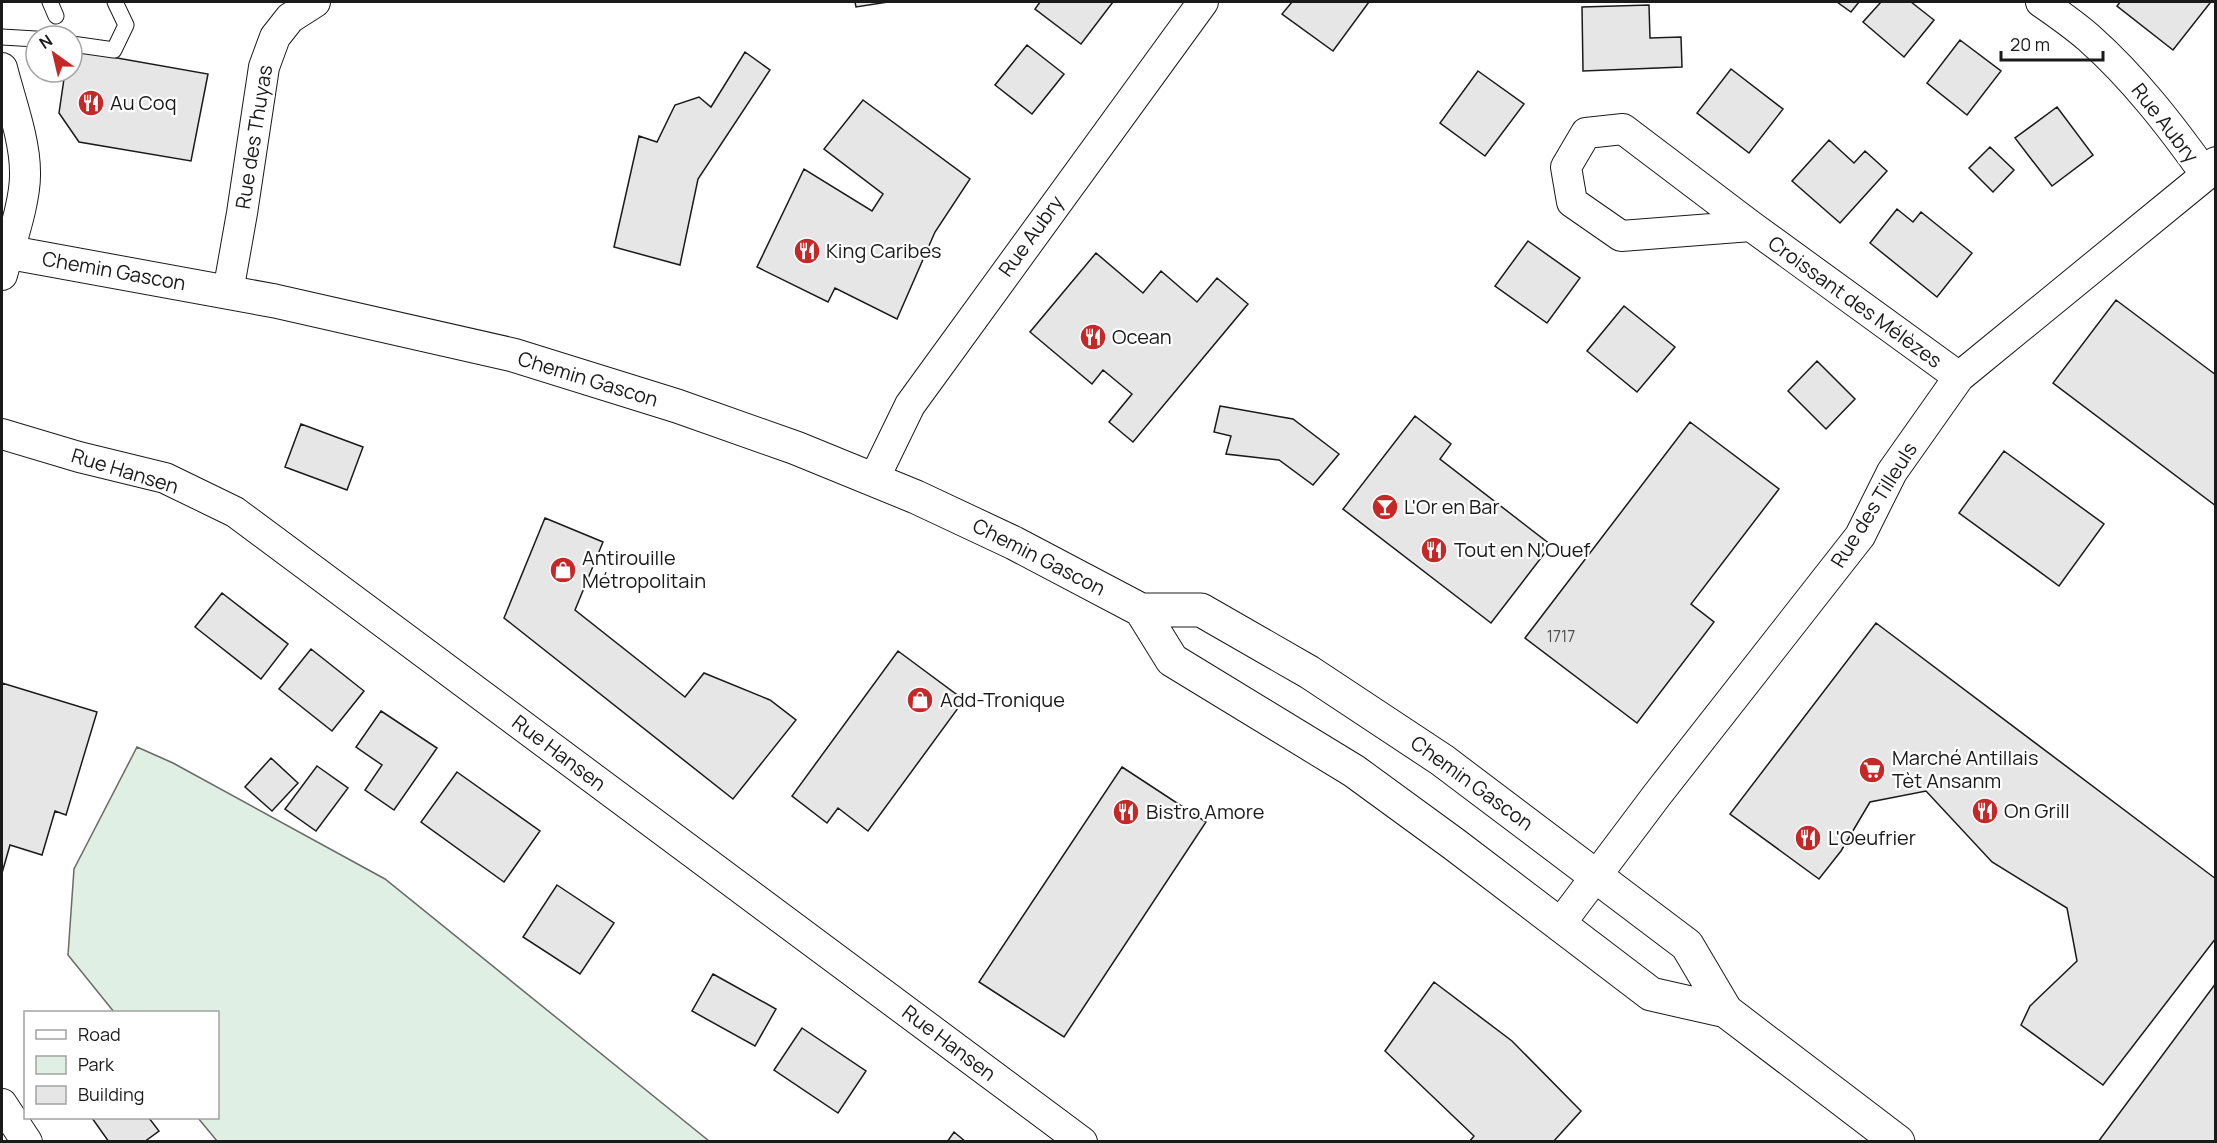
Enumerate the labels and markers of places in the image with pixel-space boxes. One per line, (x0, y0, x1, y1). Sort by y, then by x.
restaurant icon: Au Coq (76, 88, 106, 118)
place label: Au Coq (110, 89, 177, 116)
restaurant icon: King Caribes (792, 236, 822, 266)
place label: King Caribes (826, 237, 942, 264)
restaurant icon: Ocean (1078, 322, 1108, 352)
place label: Ocean (1112, 323, 1172, 350)
bar icon: L'Or en Bar (1370, 492, 1400, 522)
place label: L'Or en Bar (1404, 493, 1500, 520)
restaurant icon: Tout en N'Ouef (1419, 535, 1449, 565)
place label: Tout en N'Ouef (1454, 536, 1590, 563)
place label: Antirouille Métropolitain (582, 544, 706, 594)
shop icon: Antirouille Métropolitain (548, 555, 578, 585)
shop icon: Add-Tronique (905, 685, 935, 715)
place label: Add-Tronique (940, 686, 1065, 713)
place label: Marché Antillais Tèt Ansanm (1892, 744, 2038, 794)
supermarket icon: Marché Antillais Tèt Ansanm (1857, 755, 1887, 785)
restaurant icon: On Grill (1970, 796, 2000, 826)
restaurant icon: Bistro Amore (1111, 797, 1141, 827)
place label: On Grill (2004, 797, 2070, 824)
place label: Bistro Amore (1146, 798, 1264, 825)
restaurant icon: L'Oeufrier (1793, 823, 1823, 853)
place label: L'Oeufrier (1828, 824, 1916, 851)

